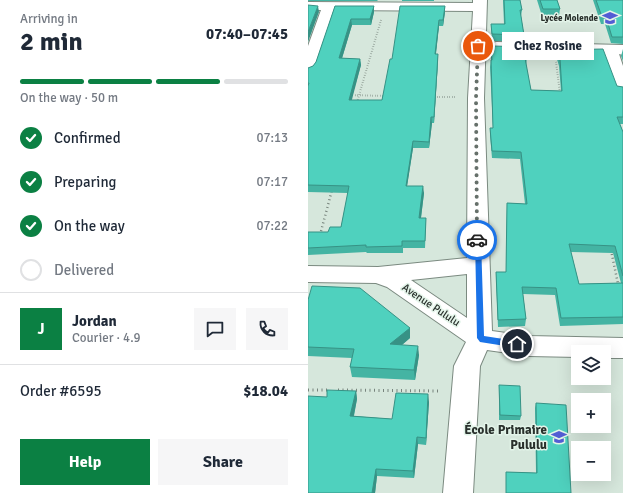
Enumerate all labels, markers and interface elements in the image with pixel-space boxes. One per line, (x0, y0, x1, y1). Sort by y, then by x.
school or university icon: Lycée Molende (601, 9, 619, 27)
text: Arriving in (20, 11, 78, 27)
place label: Lycée Molende (540, 13, 599, 24)
text: 07:40–07:45 (206, 25, 288, 43)
text: 2 min (20, 26, 83, 58)
pin (461, 29, 495, 63)
callout: Chez Rosine (502, 32, 594, 60)
icon: bag (467, 35, 489, 57)
text: Chez Rosine (514, 38, 582, 54)
text: On the way · 50 m (20, 90, 118, 106)
icon: check (20, 127, 42, 149)
text: Confirmed (54, 129, 121, 147)
text: 07:13 (256, 130, 288, 146)
icon: check (20, 171, 42, 193)
text: Preparing (54, 173, 117, 191)
text: 07:17 (256, 174, 288, 190)
icon: check (20, 215, 42, 237)
text: On the way (54, 217, 125, 235)
text: 07:22 (256, 218, 288, 234)
courier (457, 220, 497, 260)
icon: car (466, 229, 488, 251)
text: Delivered (54, 261, 114, 279)
street label: Avenue Pululu (400, 281, 462, 329)
button: chat (194, 308, 236, 350)
button: phone (246, 308, 288, 350)
text: Jordan (72, 312, 117, 330)
text: J (37, 320, 45, 338)
pin (500, 327, 534, 361)
text: Courier · 4.9 (72, 330, 141, 346)
icon: home (506, 333, 528, 355)
map controls (571, 345, 611, 481)
button: layers (571, 345, 611, 385)
text: Order #6595 (20, 382, 102, 400)
text: $18.04 (243, 382, 288, 400)
button: + (571, 393, 611, 433)
place label: École Primaire Pululu (464, 421, 548, 453)
school or university icon: École Primaire Pululu (550, 428, 568, 446)
button: Help (20, 439, 150, 485)
button: Share (158, 439, 288, 485)
button: − (571, 441, 611, 481)

